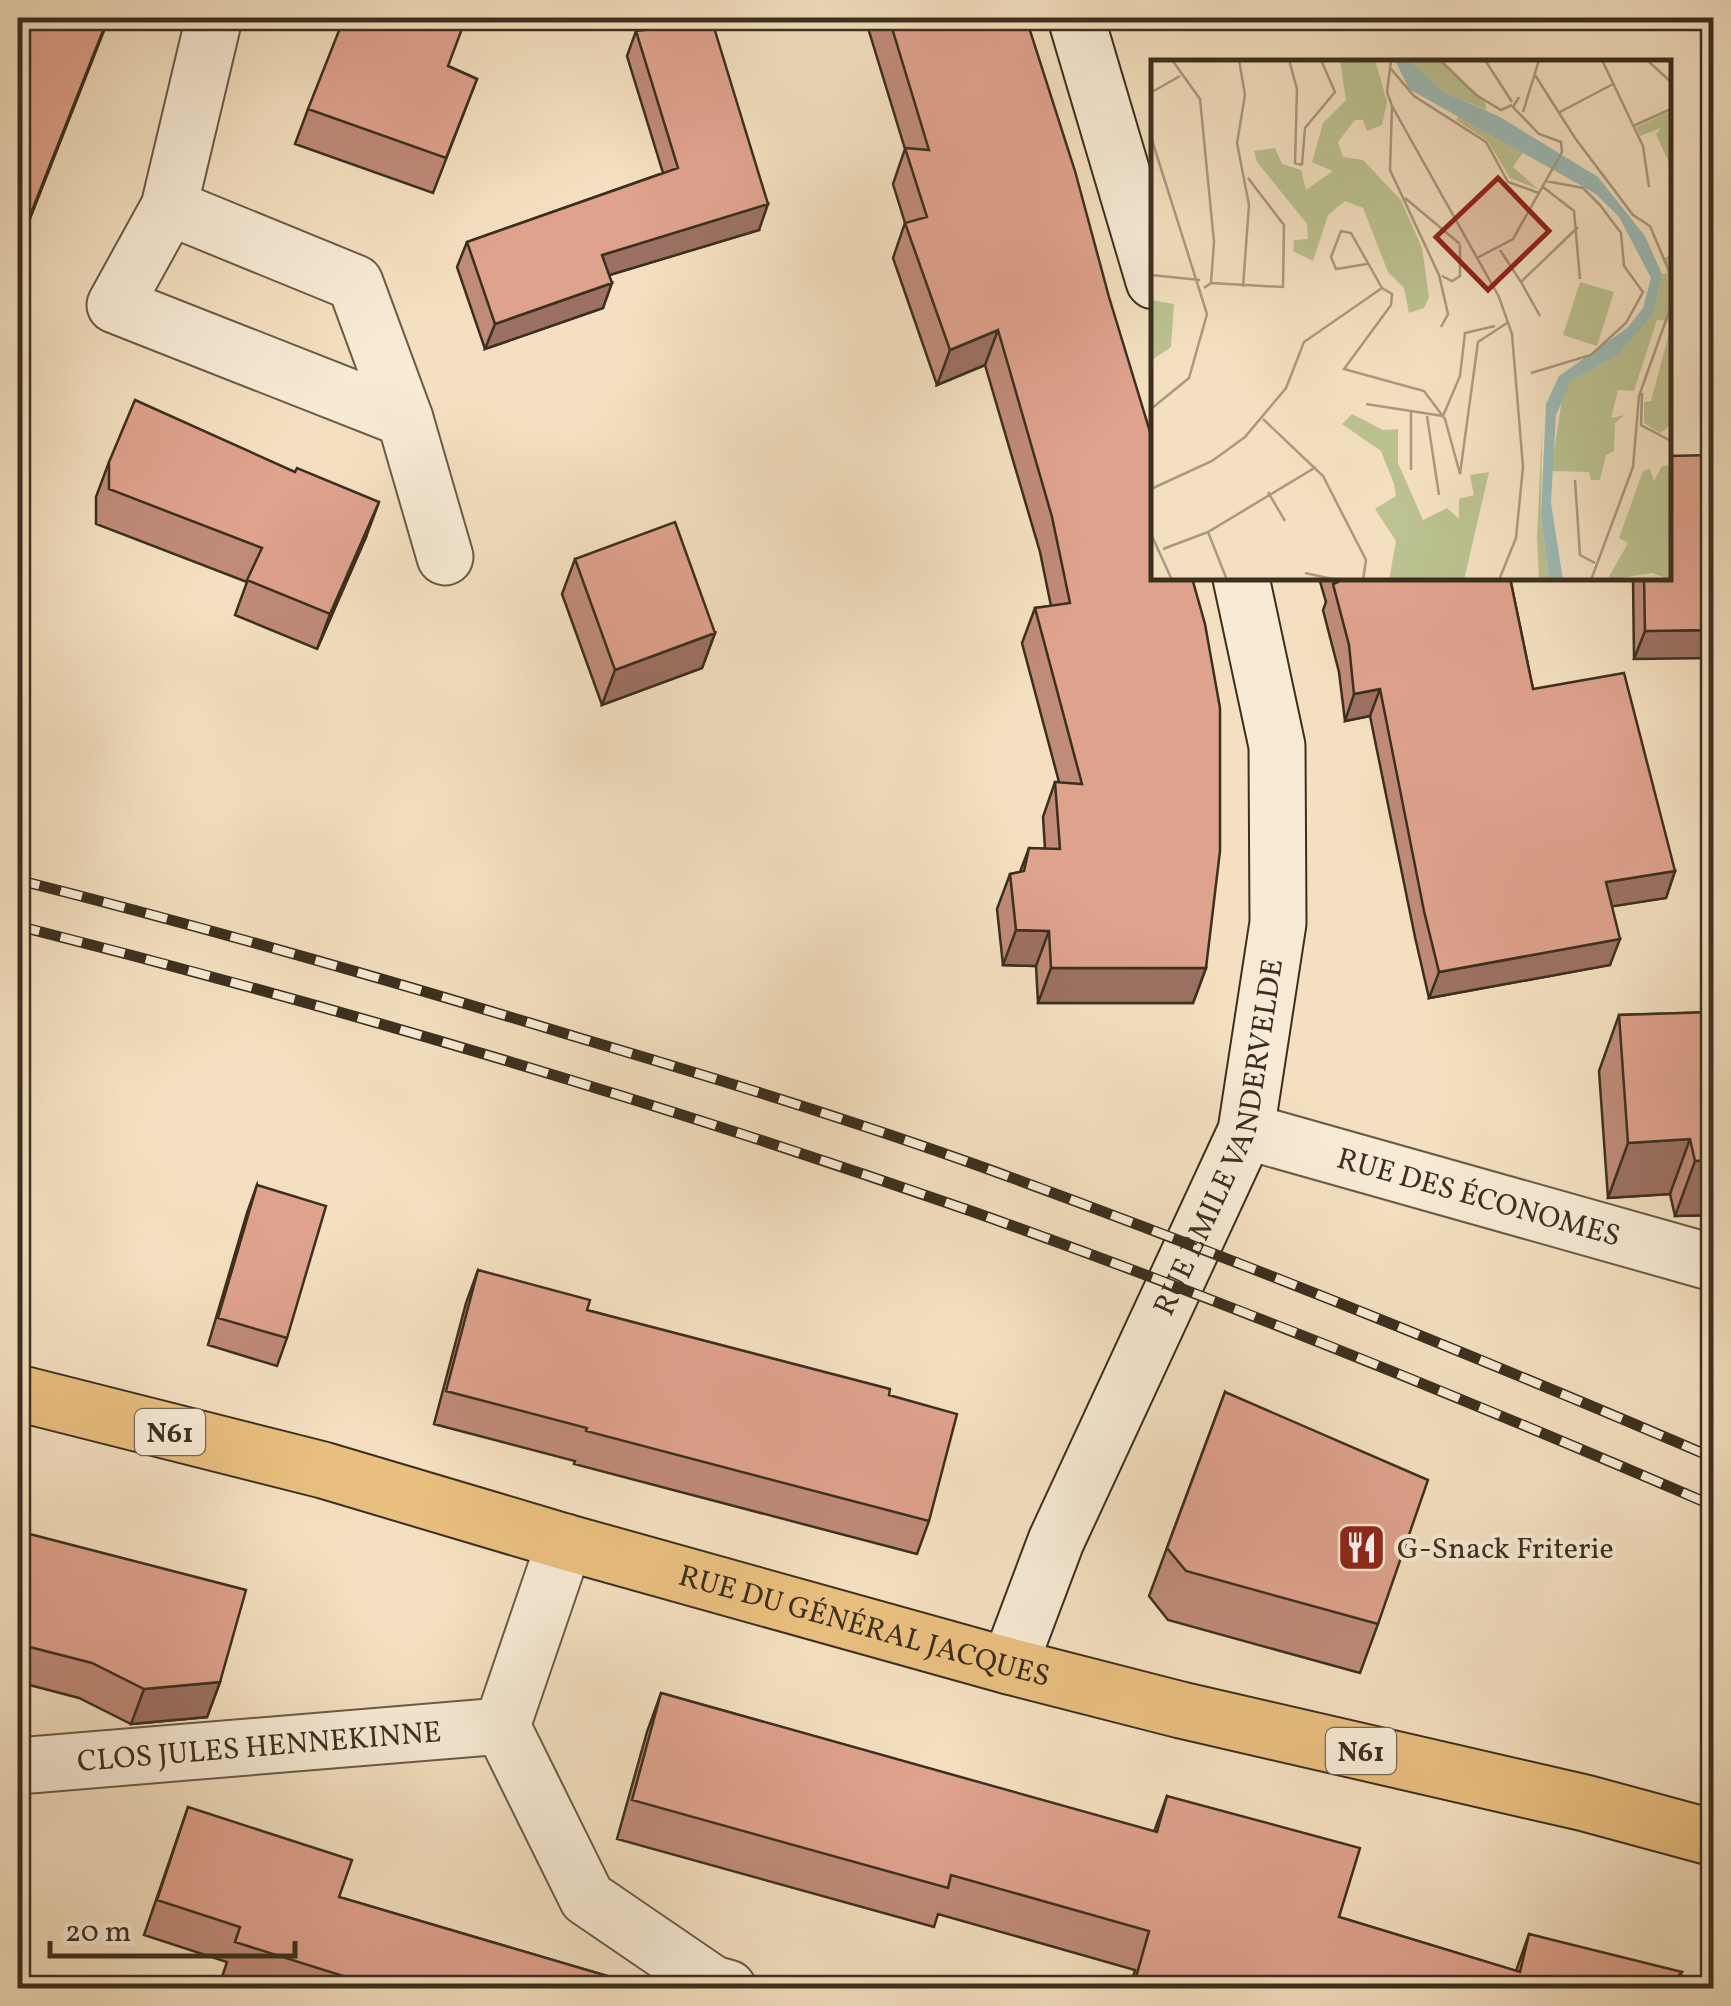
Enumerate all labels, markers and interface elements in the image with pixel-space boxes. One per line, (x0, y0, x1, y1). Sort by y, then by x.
inset map (1151, 60, 1671, 580)
street label: RUE ÉMILE VANDERVELDE (1144, 956, 1295, 1323)
street label: RUE DES ÉCONOMES (1332, 1139, 1625, 1259)
road number: N61 (135, 1409, 205, 1455)
restaurant icon: G-Snack Friterie (1336, 1522, 1388, 1574)
place label: G-Snack Friterie (1397, 1529, 1614, 1571)
street label: RUE DU GÉNÉRAL JACQUES (673, 1556, 1054, 1699)
street label: CLOS JULES HENNEKINNE (76, 1712, 443, 1784)
road number: N61 (1326, 1728, 1396, 1774)
scale bar (50, 1896, 295, 1958)
text: 20 m (65, 1912, 131, 1954)

